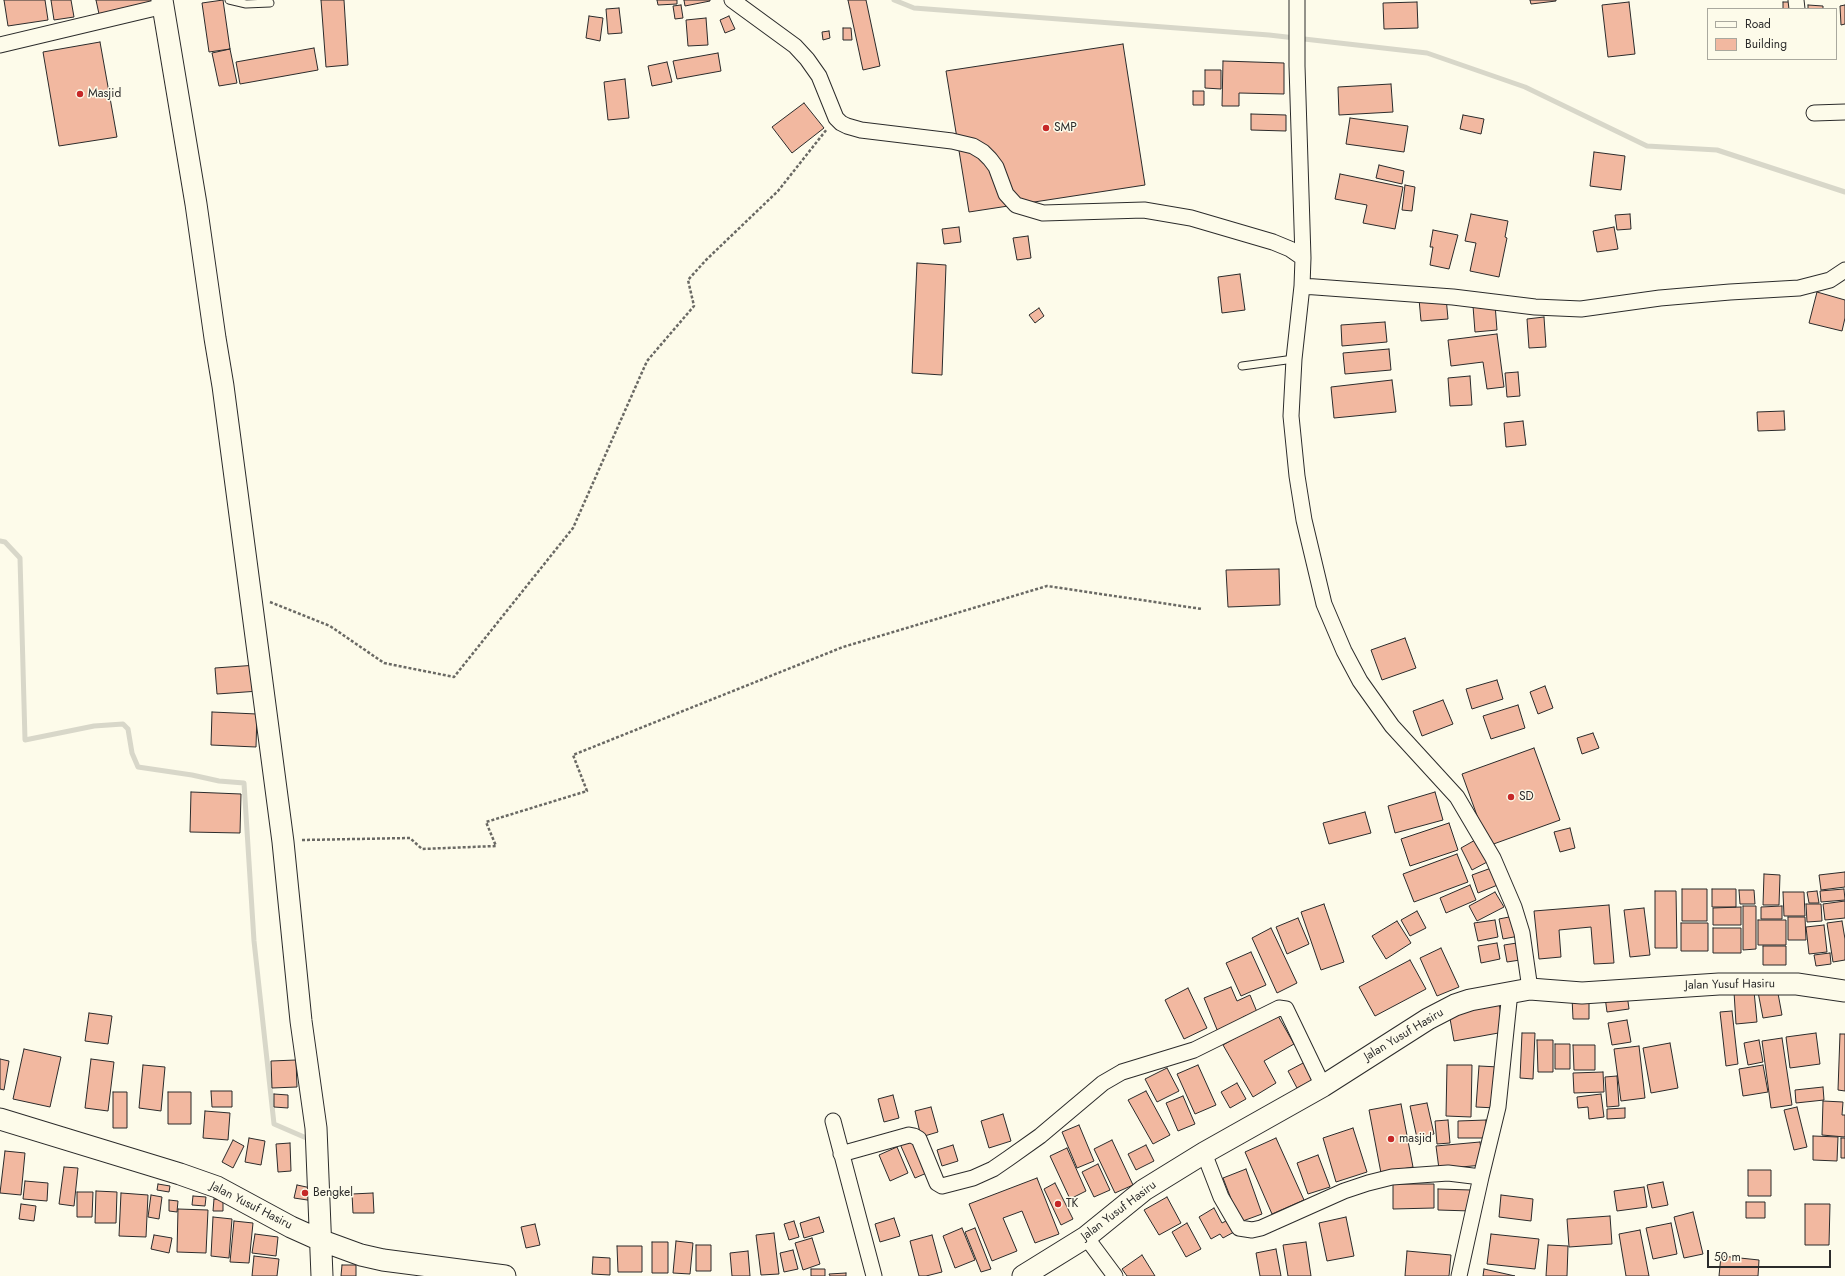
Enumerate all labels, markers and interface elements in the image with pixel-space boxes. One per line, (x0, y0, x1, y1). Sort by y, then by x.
legend (1707, 8, 1837, 60)
text: Road (1745, 15, 1771, 33)
text: Building (1745, 35, 1787, 53)
place label: Masjid (88, 87, 121, 101)
marker: Masjid (75, 89, 85, 99)
place label: SMP (1054, 121, 1077, 135)
marker: SMP (1041, 123, 1051, 133)
place label: SD (1519, 790, 1534, 804)
marker: SD (1506, 792, 1516, 802)
street label: Jalan Yusuf Hasiru (1685, 977, 1775, 993)
street label: Jalan Yusuf Hasiru (1362, 1006, 1446, 1064)
place label: masjid (1399, 1132, 1432, 1146)
marker: masjid (1386, 1134, 1396, 1144)
street label: Jalan Yusuf Hasiru (1079, 1178, 1159, 1244)
street label: Jalan Yusuf Hasiru (208, 1179, 294, 1233)
place label: Bengkel (313, 1186, 353, 1200)
marker: Bengkel (300, 1188, 310, 1198)
place label: TK (1066, 1197, 1078, 1211)
marker: TK (1053, 1199, 1063, 1209)
scale bar (1709, 1242, 1833, 1268)
text: 50 m (1714, 1248, 1741, 1266)

